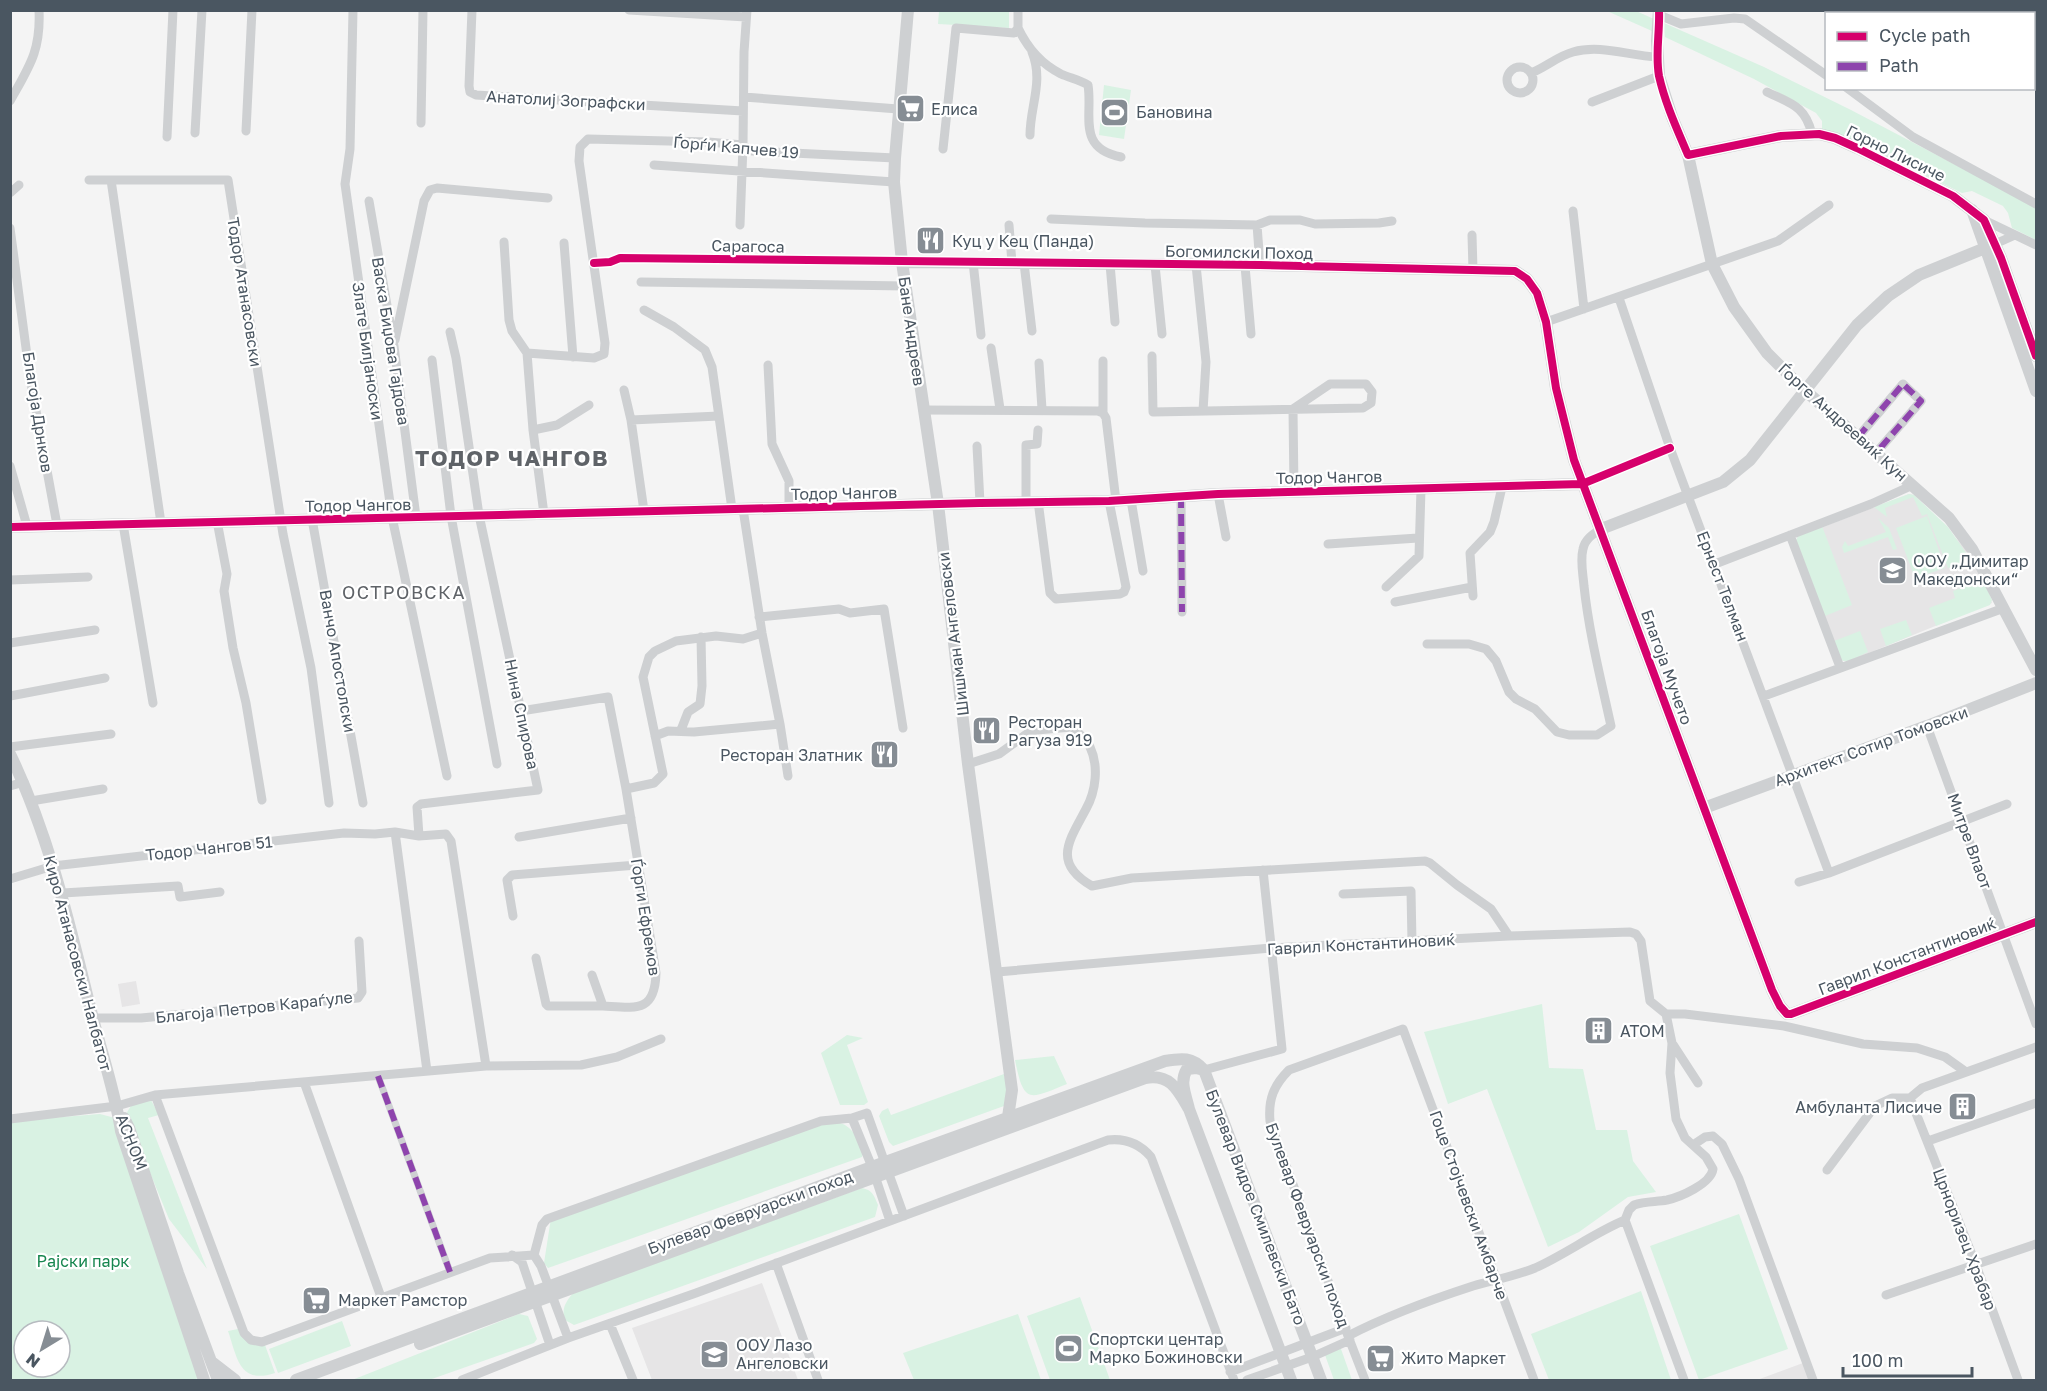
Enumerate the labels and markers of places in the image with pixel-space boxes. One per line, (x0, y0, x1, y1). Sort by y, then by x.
supermarket icon: Елиса (894, 93, 926, 125)
sports icon: Бановина (1099, 96, 1131, 128)
place label: Елиса (931, 99, 978, 119)
place label: Бановина (1136, 102, 1213, 122)
restaurant icon: Куц у Кец (Панда) (915, 225, 947, 257)
place label: Куц у Кец (Панда) (952, 231, 1094, 251)
place label: ООУ „Димитар Македонски“ (1913, 551, 2029, 589)
school or university icon: ООУ „Димитар Македонски“ (1876, 554, 1908, 586)
place label: Ресторан Рагуза 919 (1008, 712, 1092, 750)
restaurant icon: Ресторан Рагуза 919 (971, 715, 1003, 747)
restaurant icon: Ресторан Златник (868, 739, 900, 771)
place label: Ресторан Златник (720, 745, 863, 765)
building icon: АТОМ (1583, 1015, 1615, 1047)
place label: АТОМ (1620, 1021, 1665, 1041)
building icon: Амбуланта Лисиче (1947, 1091, 1979, 1123)
place label: Амбуланта Лисиче (1795, 1097, 1942, 1117)
supermarket icon: Маркет Рамстор (301, 1284, 333, 1316)
place label: Маркет Рамстор (338, 1290, 468, 1310)
place label: Спортски центар Марко Божиновски (1089, 1329, 1243, 1367)
sports icon: Спортски центар Марко Божиновски (1052, 1332, 1084, 1364)
place label: ООУ Лазо Ангеловски (736, 1335, 828, 1373)
school or university icon: ООУ Лазо Ангеловски (699, 1338, 731, 1370)
supermarket icon: Жито Маркет (1364, 1342, 1396, 1374)
place label: Жито Маркет (1401, 1348, 1506, 1368)

